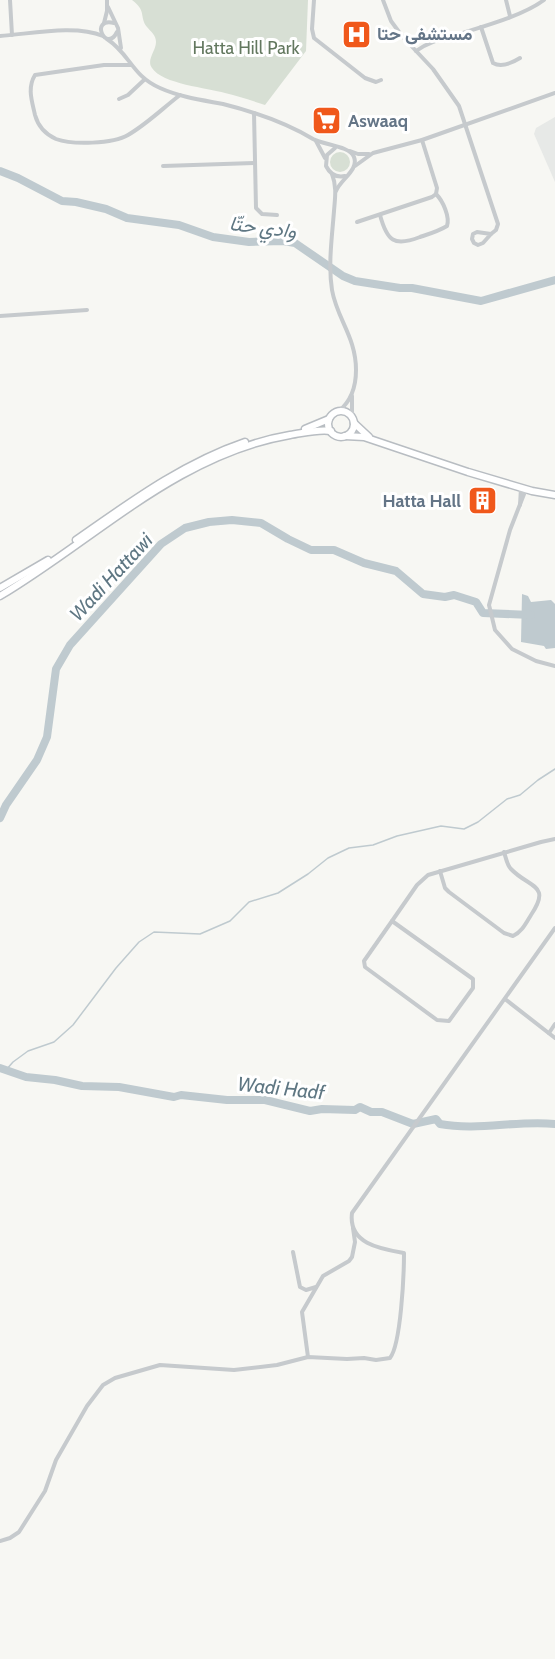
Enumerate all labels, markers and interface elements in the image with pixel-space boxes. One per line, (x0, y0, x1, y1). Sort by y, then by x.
hospital icon: مستشفى حتا (340, 18, 372, 50)
place label: مستشفى حتا (377, 23, 473, 45)
park label: Hatta Hill Park (192, 37, 301, 59)
supermarket icon: Aswaaq (311, 105, 343, 137)
place label: Aswaaq (348, 110, 408, 132)
water label: وادي حتّا (228, 211, 298, 247)
building icon: Hatta Hall (466, 485, 498, 517)
place label: Hatta Hall (382, 490, 461, 512)
water label: Wadi Hattawi (64, 528, 158, 626)
water label: Wadi Hadf (236, 1072, 328, 1105)

